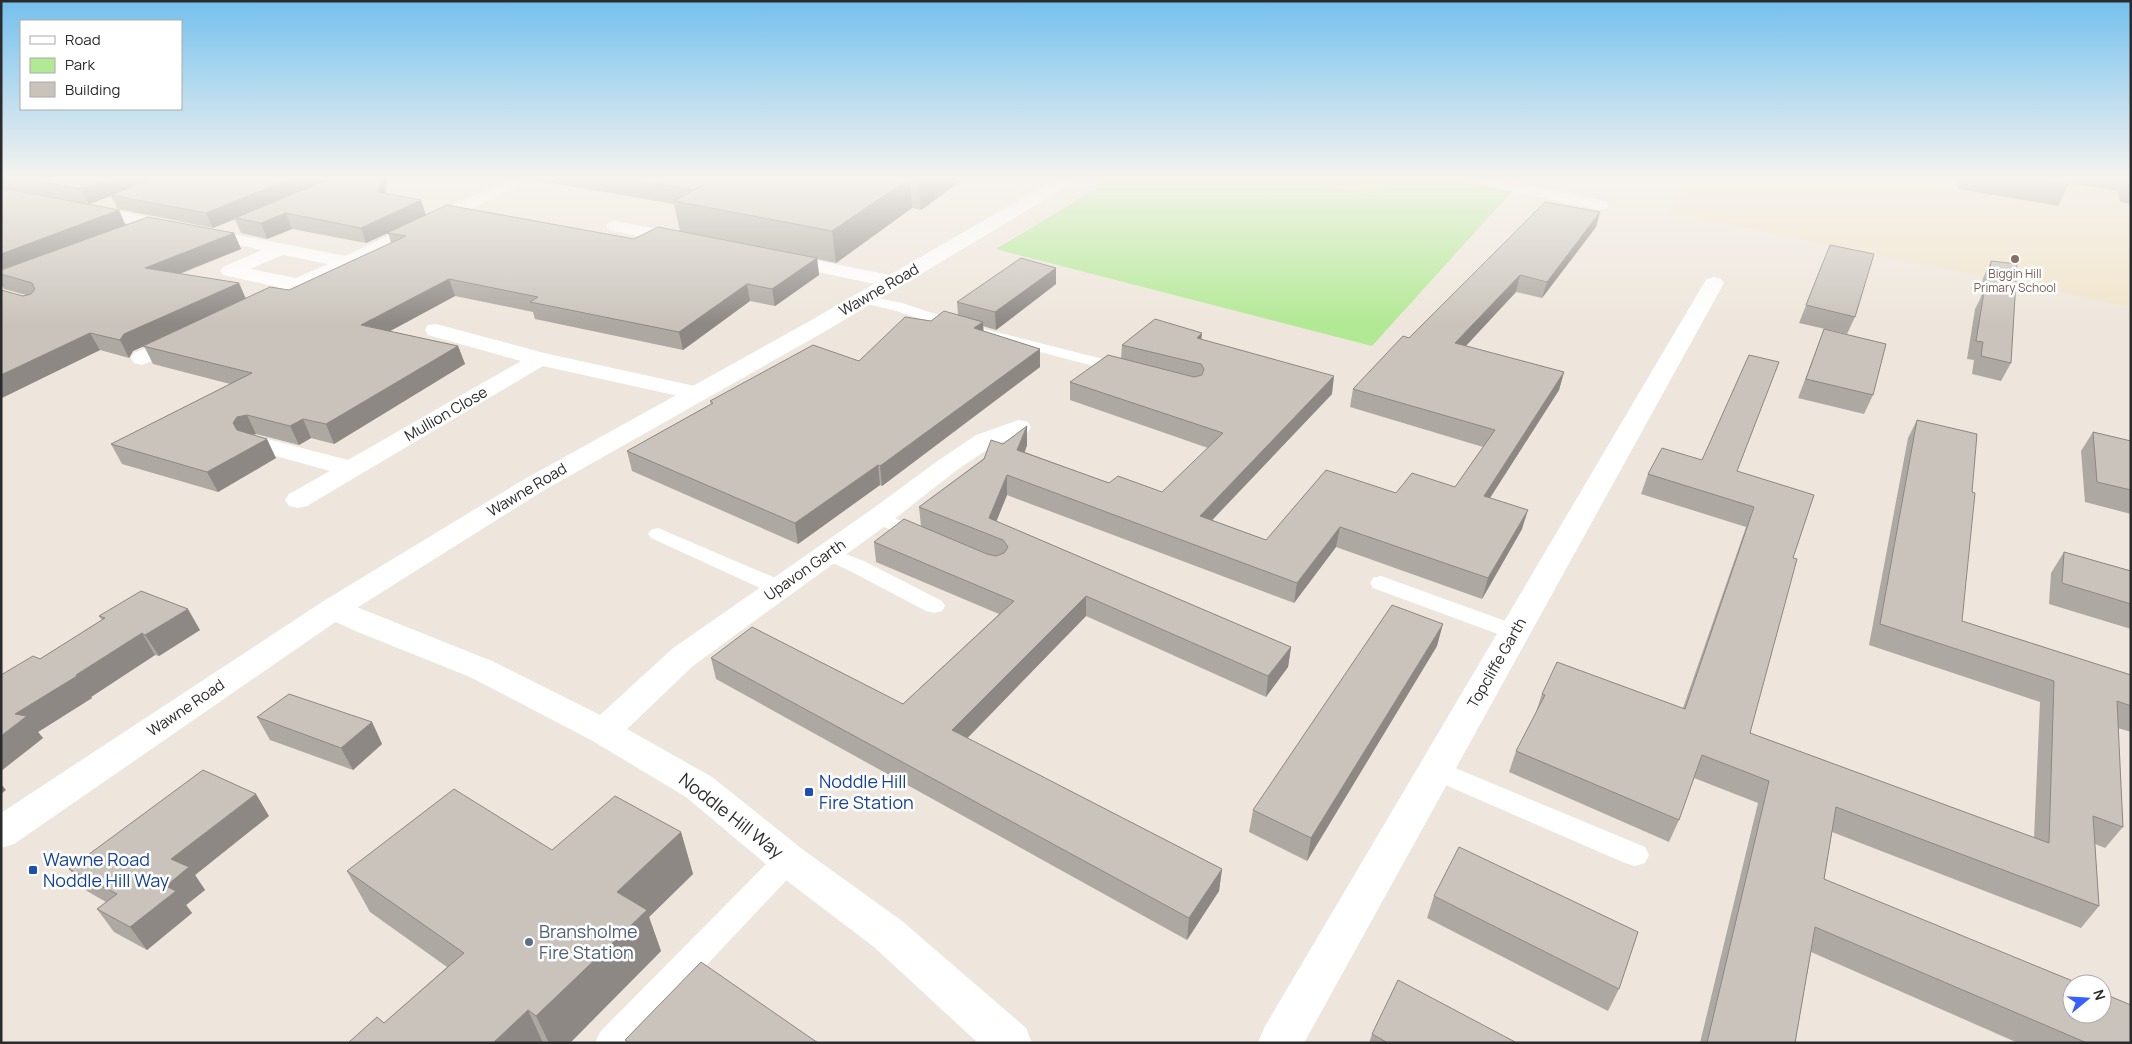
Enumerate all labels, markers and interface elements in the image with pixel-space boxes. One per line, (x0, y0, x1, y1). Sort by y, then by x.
legend (20, 20, 182, 110)
text: Road (65, 29, 101, 50)
text: Park (65, 54, 95, 75)
text: Building (65, 79, 120, 100)
marker: Biggin Hill Primary School (2009, 253, 2021, 265)
street label: Wawne Road (835, 258, 923, 321)
place label: Biggin Hill Primary School (1974, 265, 2056, 296)
street label: Mullion Close (400, 381, 491, 446)
street label: Wawne Road (483, 458, 570, 522)
street label: Upavon Garth (760, 534, 850, 605)
street label: Topcliffe Garth (1462, 614, 1531, 712)
street label: Wawne Road (143, 674, 229, 741)
street label: Noddle Hill Way (675, 767, 789, 864)
place label: Noddle Hill Fire Station (819, 769, 914, 814)
marker: Noddle Hill Fire Station (803, 786, 815, 798)
place label: Wawne Road Noddle Hill Way (43, 847, 170, 892)
marker: Wawne Road Noddle Hill Way (27, 864, 39, 876)
place label: Bransholme Fire Station (539, 919, 638, 964)
marker: Bransholme Fire Station (523, 936, 535, 948)
north arrow (2062, 974, 2112, 1024)
text: N (2089, 987, 2110, 1003)

